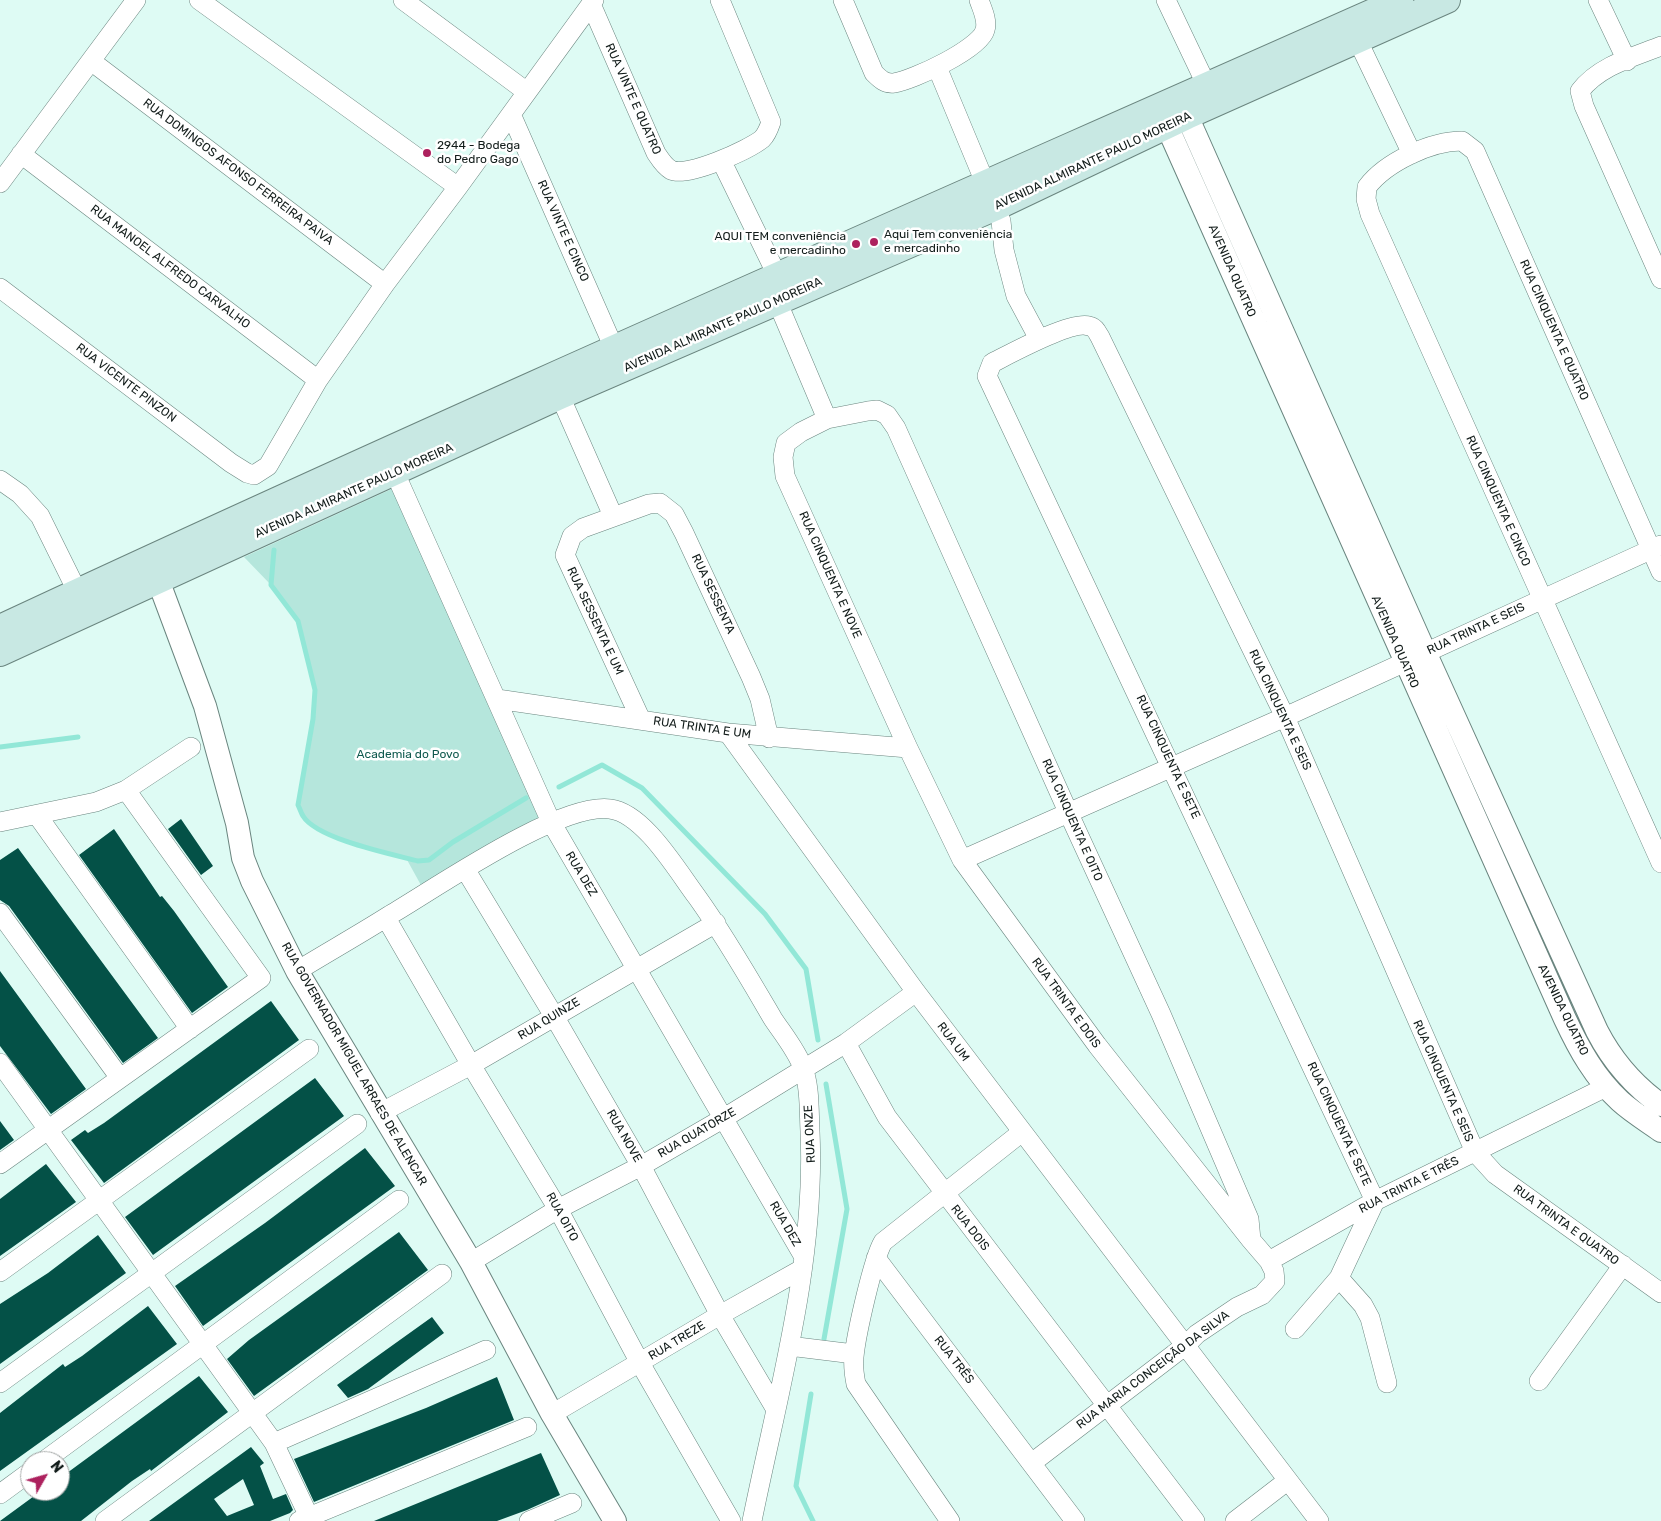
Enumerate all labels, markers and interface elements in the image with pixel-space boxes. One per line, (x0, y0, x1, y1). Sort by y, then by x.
street label: RUA VINTE E QUATRO (602, 41, 664, 157)
street label: RUA DOMINGOS AFONSO FERREIRA PAIVA (140, 96, 336, 248)
street label: AVENIDA ALMIRANTE PAULO MOREIRA (992, 109, 1194, 213)
place label: 2944 - Bodega do Pedro Gago (437, 139, 520, 167)
marker: 2944 - Bodega do Pedro Gago (421, 147, 433, 159)
street label: RUA VINTE E CINCO (534, 178, 592, 284)
street label: RUA MANOEL ALFREDO CARVALHO (87, 202, 253, 332)
street label: AVENIDA QUATRO (1205, 223, 1259, 319)
place label: Aqui Tem conveniência e mercadinho (884, 228, 1012, 256)
place label: AQUI TEM conveniência e mercadinho (715, 230, 846, 258)
marker: Aqui Tem conveniência e mercadinho (868, 236, 880, 248)
marker: AQUI TEM conveniência e mercadinho (850, 238, 862, 250)
street label: RUA CINQUENTA E QUATRO (1516, 257, 1592, 403)
street label: AVENIDA ALMIRANTE PAULO MOREIRA (622, 275, 824, 375)
street label: RUA VICENTE PINZON (73, 341, 179, 425)
street label: RUA CINQUENTA E CINCO (1463, 433, 1533, 569)
street label: AVENIDA ALMIRANTE PAULO MOREIRA (253, 441, 455, 541)
street label: RUA CINQUENTA E NOVE (795, 509, 865, 641)
street label: RUA SESSENTA (688, 552, 738, 636)
street label: RUA SESSENTA E UM (564, 565, 626, 677)
street label: AVENIDA QUATRO (1368, 594, 1422, 690)
street label: RUA TRINTA E SEIS (1425, 600, 1527, 658)
street label: RUA CINQUENTA E SEIS (1246, 647, 1314, 773)
street label: RUA CINQUENTA E SETE (1133, 693, 1203, 821)
street label: RUA TRINTA E UM (652, 714, 752, 742)
park label: Academia do Povo (357, 748, 459, 762)
street label: RUA CINQUENTA E OITO (1038, 757, 1106, 883)
street label: RUA DEZ (562, 849, 600, 899)
street label: RUA GOVERNADOR MIGUEL ARRAES DE ALENCAR (278, 940, 430, 1188)
street label: RUA TRINTA E DOIS (1028, 955, 1104, 1051)
street label: AVENIDA QUATRO (1535, 962, 1591, 1058)
street label: RUA QUINZE (515, 995, 583, 1043)
street label: RUA CINQUENTA E SEIS (1410, 1018, 1476, 1144)
street label: RUA UM (934, 1020, 972, 1064)
street label: RUA CINQUENTA E SETE (1304, 1060, 1374, 1188)
street label: RUA QUATORZE (655, 1105, 739, 1161)
street label: RUA ONZE (801, 1105, 819, 1163)
street label: RUA NOVE (603, 1107, 645, 1165)
street label: RUA TRINTA E TRÊS (1357, 1154, 1461, 1216)
street label: RUA TRINTA E QUATRO (1510, 1182, 1622, 1268)
street label: RUA OITO (543, 1190, 581, 1244)
street label: RUA DEZ (766, 1199, 804, 1249)
street label: RUA DOIS (948, 1202, 992, 1254)
street label: RUA MARIA CONCEIÇÃO DA SILVA (1074, 1308, 1232, 1432)
street label: RUA TREZE (646, 1318, 708, 1364)
street label: RUA TRÊS (931, 1333, 977, 1387)
north arrow (20, 1451, 70, 1501)
text: N (47, 1458, 66, 1476)

